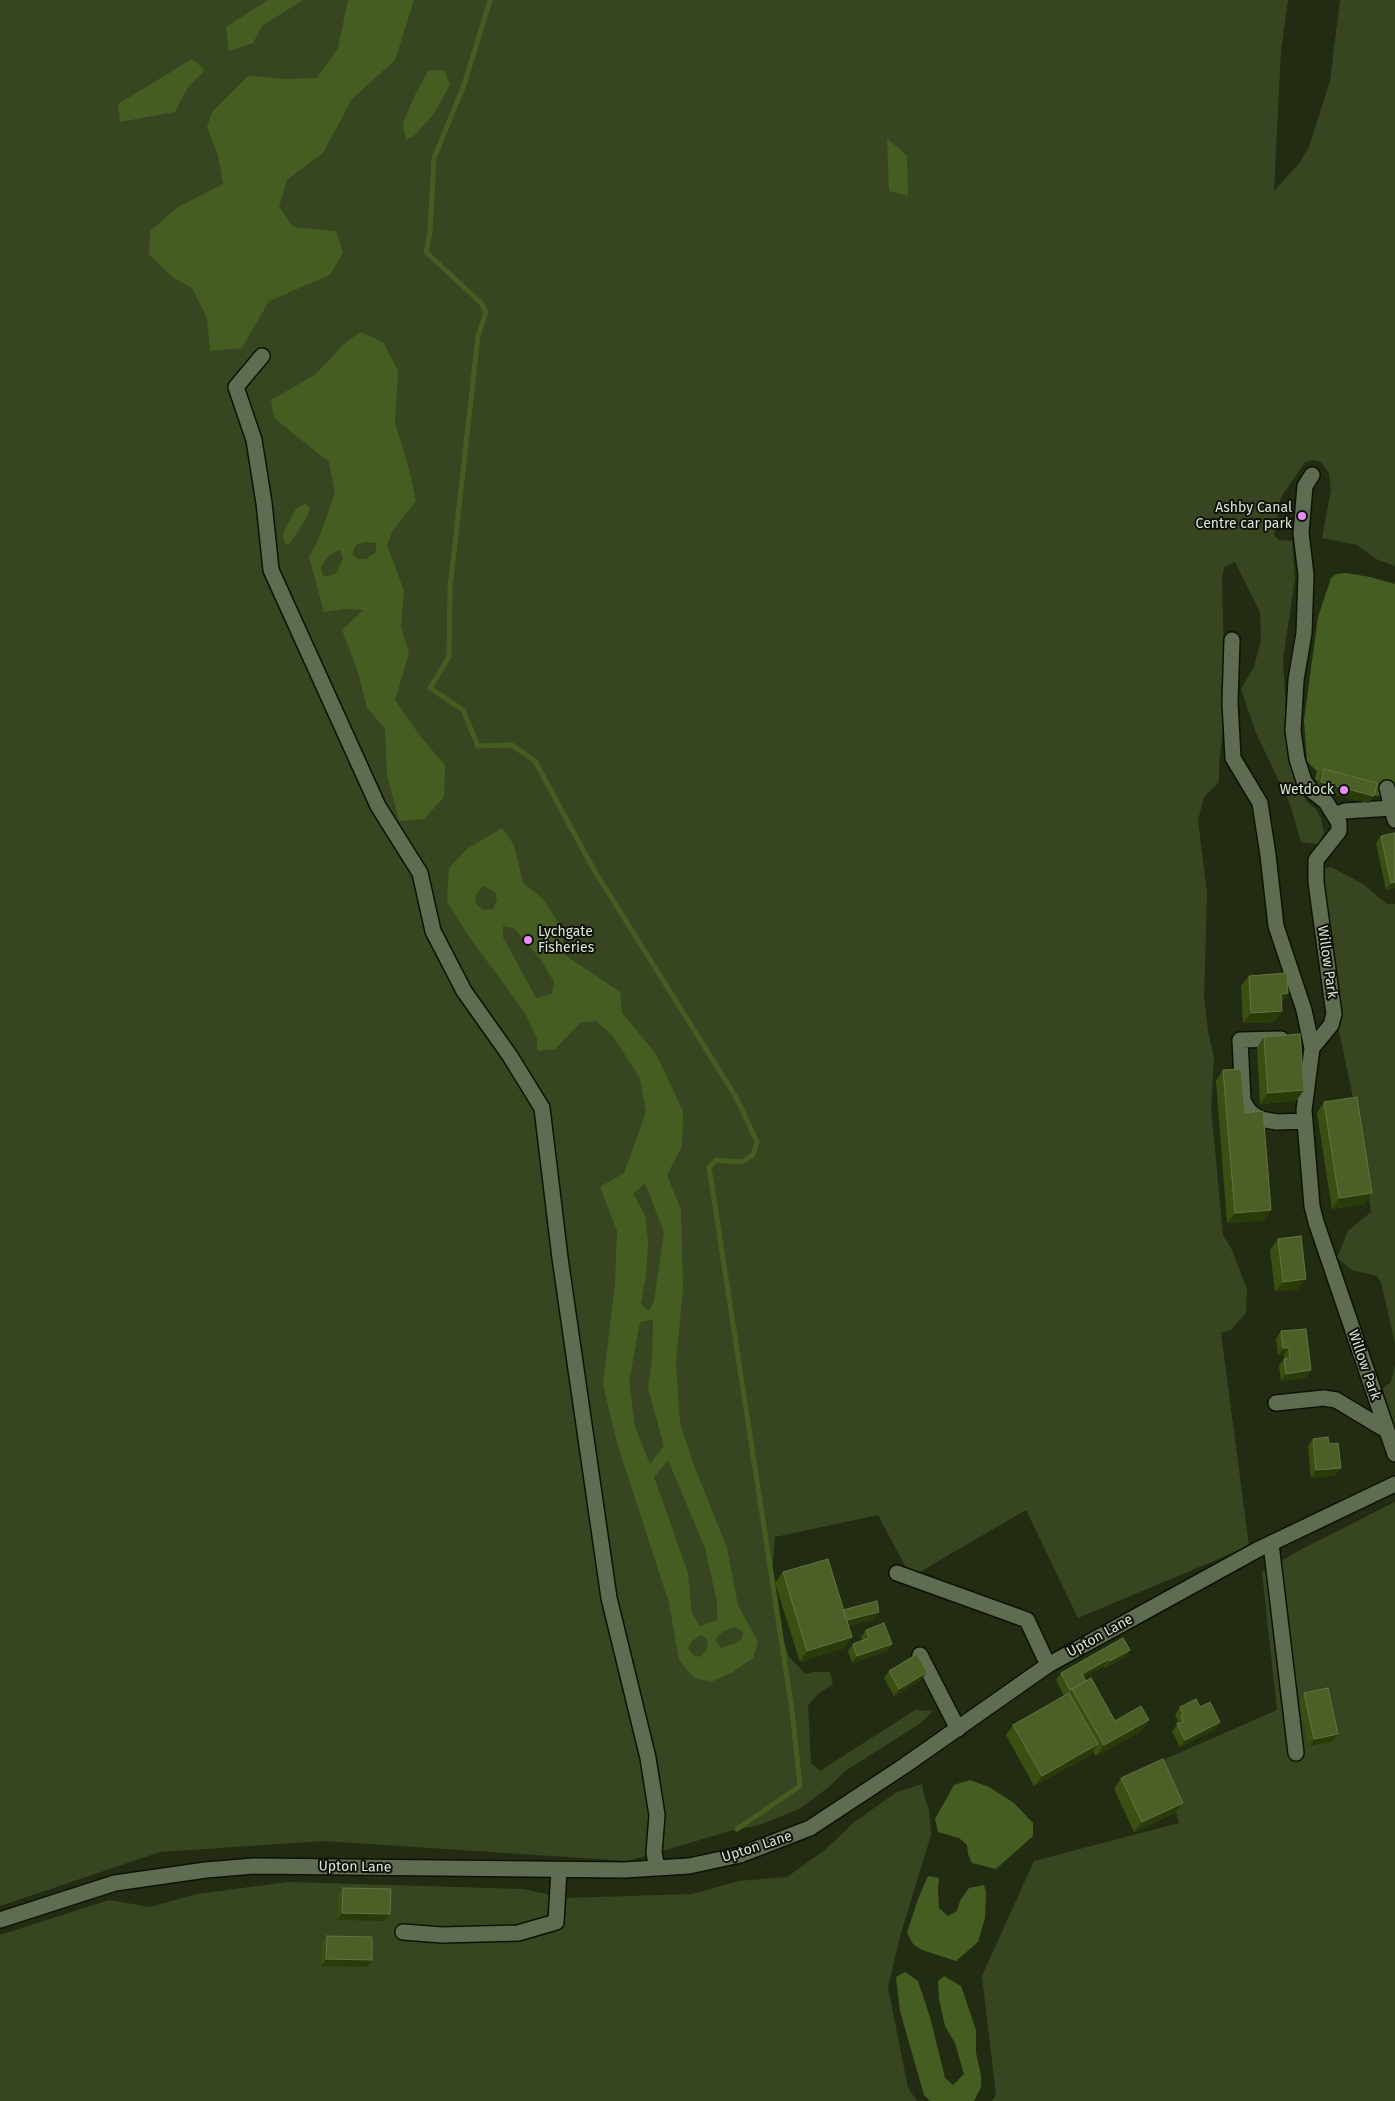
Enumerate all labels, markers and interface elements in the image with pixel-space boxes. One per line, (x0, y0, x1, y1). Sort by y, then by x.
place label: Ashby Canal Centre car park (1196, 500, 1292, 532)
marker: Ashby Canal Centre car park (1296, 510, 1308, 522)
place label: Wetdock (1280, 782, 1334, 798)
marker: Wetdock (1338, 784, 1350, 796)
place label: Lychgate Fisheries (538, 924, 594, 956)
street label: Willow Park (1314, 925, 1340, 999)
marker: Lychgate Fisheries (522, 934, 534, 946)
street label: Willow Park (1344, 1328, 1384, 1402)
street label: Upton Lane (1064, 1611, 1136, 1661)
street label: Upton Lane (720, 1828, 794, 1866)
street label: Upton Lane (318, 1858, 392, 1876)

